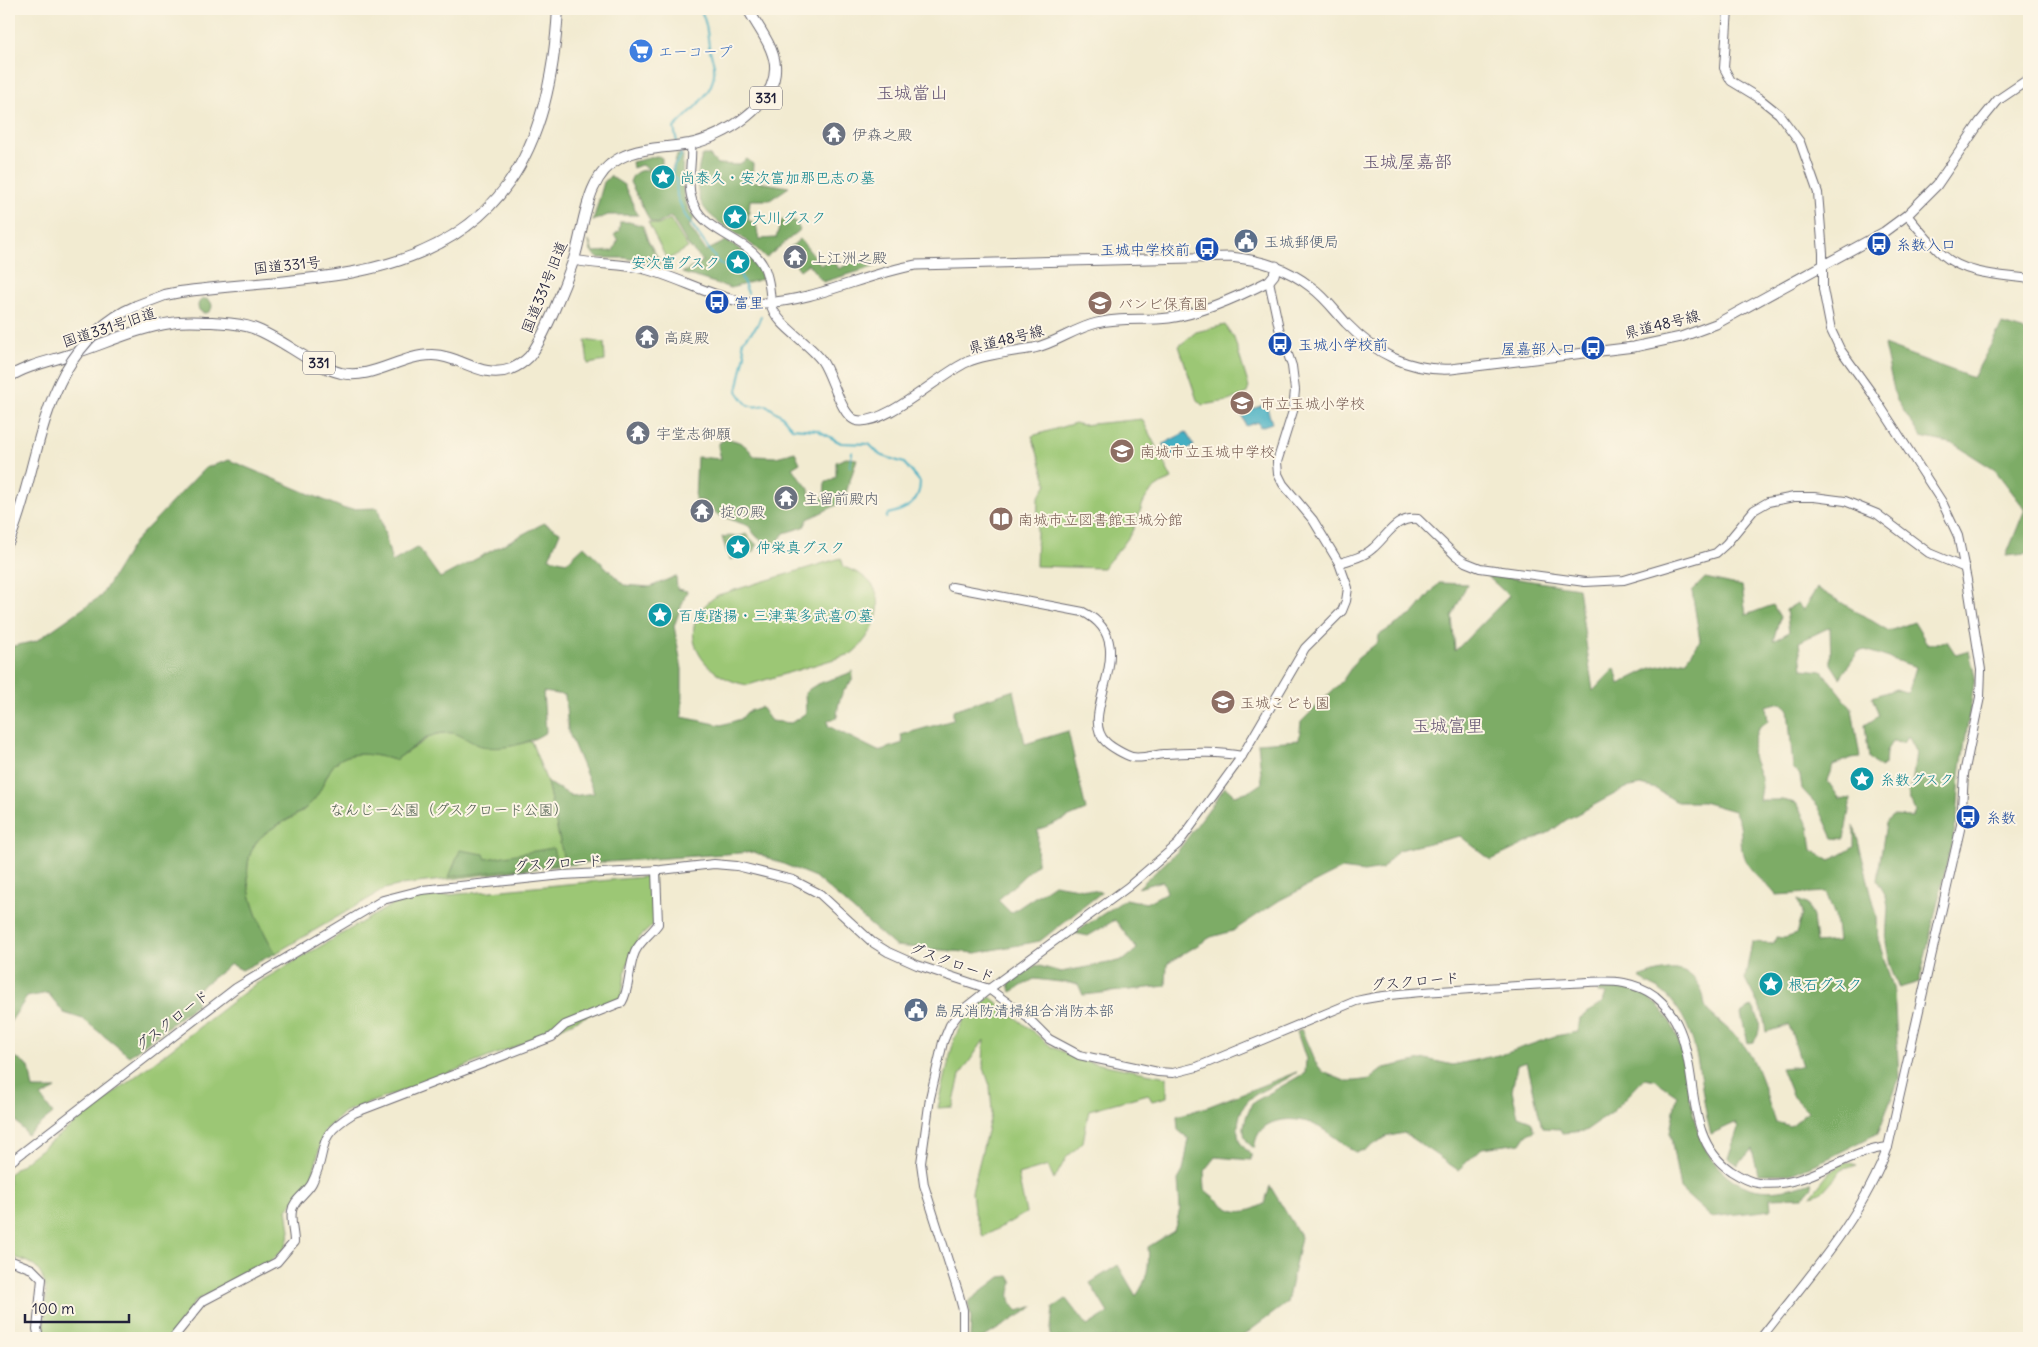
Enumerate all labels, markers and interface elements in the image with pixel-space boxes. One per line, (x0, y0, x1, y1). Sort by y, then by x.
supermarket icon: エーコープ (628, 38, 654, 64)
place label: エーコープ (658, 42, 732, 61)
district label: 玉城當山 (876, 81, 948, 104)
road number: 331 (750, 86, 782, 110)
temple icon: 伊森之殿 (821, 121, 847, 147)
place label: 伊森之殿 (852, 125, 912, 144)
district label: 玉城屋嘉部 (1362, 150, 1452, 173)
place icon: 尚泰久・安次富加那巴志の墓 (650, 164, 676, 190)
place label: 尚泰久・安次富加那巴志の墓 (680, 168, 875, 187)
place icon: 大川グスク (722, 204, 748, 230)
place label: 大川グスク (752, 208, 826, 227)
public building icon: 玉城郵便局 (1233, 228, 1259, 254)
bus stop icon: 糸数入口 (1866, 231, 1892, 257)
place label: 玉城郵便局 (1264, 232, 1339, 251)
place label: 糸数入口 (1896, 235, 1956, 254)
bus stop icon: 玉城中学校前 (1194, 236, 1220, 262)
street label: 国道331号旧道 (517, 238, 571, 336)
place label: 玉城中学校前 (1100, 240, 1190, 259)
temple icon: 上江洲之殿 (782, 244, 808, 270)
place label: 上江洲之殿 (812, 248, 887, 267)
place icon: 安次富グスク (725, 249, 751, 275)
street label: 国道331号 (252, 252, 322, 278)
place label: 安次富グスク (631, 253, 720, 272)
bus stop icon: 富里 (704, 289, 730, 315)
school or university icon: バンビ保育園 (1087, 290, 1113, 316)
place label: 富里 (734, 293, 764, 312)
place label: バンビ保育園 (1118, 294, 1208, 313)
street label: 国道331号旧道 (60, 303, 158, 351)
street label: 県道48号線 (1622, 305, 1702, 343)
street label: 県道48号線 (966, 320, 1046, 358)
temple icon: 高庭殿 (634, 324, 660, 350)
place label: 高庭殿 (664, 328, 709, 347)
bus stop icon: 玉城小学校前 (1267, 331, 1293, 357)
place label: 玉城小学校前 (1298, 335, 1388, 354)
bus stop icon: 屋嘉部入口 (1580, 335, 1606, 361)
place label: 屋嘉部入口 (1501, 339, 1576, 358)
road number: 331 (303, 352, 335, 374)
school or university icon: 市立玉城小学校 (1229, 390, 1255, 416)
place label: 市立玉城小学校 (1260, 394, 1365, 413)
temple icon: 宇堂志御願 (625, 420, 651, 446)
place label: 宇堂志御願 (656, 424, 731, 443)
school or university icon: 南城市立玉城中学校 (1109, 438, 1135, 464)
place label: 南城市立玉城中学校 (1140, 442, 1275, 461)
temple icon: 主留前殿内 (773, 485, 799, 511)
place label: 主留前殿内 (804, 489, 879, 508)
temple icon: 掟の殿 (689, 498, 715, 524)
place label: 掟の殿 (720, 502, 765, 521)
library icon: 南城市立図書館玉城分館 (988, 506, 1014, 532)
place label: 南城市立図書館玉城分館 (1018, 510, 1183, 529)
place icon: 仲栄真グスク (725, 534, 751, 560)
place label: 仲栄真グスク (756, 538, 845, 557)
place icon: 百度踏揚・三津葉多武喜の墓 (647, 602, 673, 628)
place label: 百度踏揚・三津葉多武喜の墓 (678, 606, 873, 625)
school or university icon: 玉城こども園 (1210, 689, 1236, 715)
place label: 玉城こども園 (1240, 693, 1330, 712)
district label: 玉城富里 (1412, 714, 1484, 737)
place icon: 糸数グスク (1849, 766, 1875, 792)
place label: 糸数グスク (1880, 770, 1954, 789)
park label: なんじー公園（グスクロード公園） (329, 800, 569, 819)
bus stop icon: 糸数 (1955, 804, 1981, 830)
place label: 糸数 (1986, 808, 2016, 827)
street label: グスクロード (513, 850, 603, 876)
street label: グスクロード (907, 938, 997, 986)
street label: グスクロード (1370, 968, 1460, 994)
place icon: 根石グスク (1758, 971, 1784, 997)
place label: 根石グスク (1788, 975, 1862, 994)
street label: グスクロード (131, 985, 213, 1055)
public building icon: 島尻消防清掃組合消防本部 (903, 997, 929, 1023)
place label: 島尻消防清掃組合消防本部 (934, 1001, 1114, 1020)
scale bar (25, 1292, 129, 1324)
text: 100 m (32, 1299, 74, 1318)

